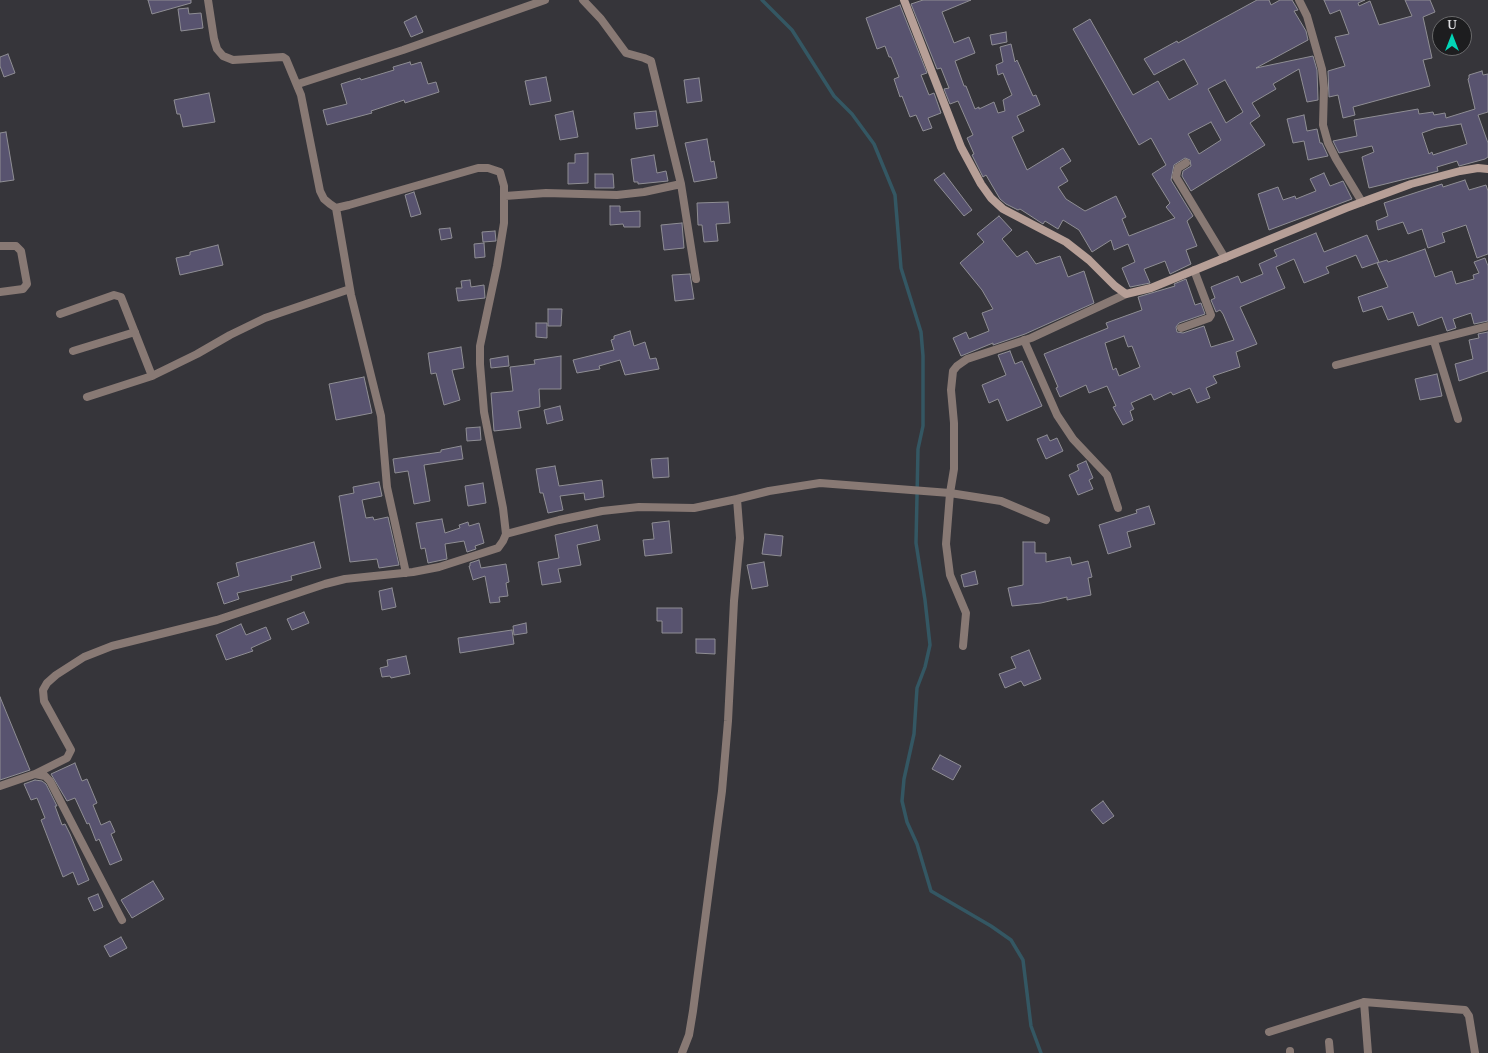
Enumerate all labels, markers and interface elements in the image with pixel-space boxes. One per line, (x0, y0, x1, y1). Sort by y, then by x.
north arrow (1432, 16, 1472, 56)
text: U (1447, 18, 1457, 32)

